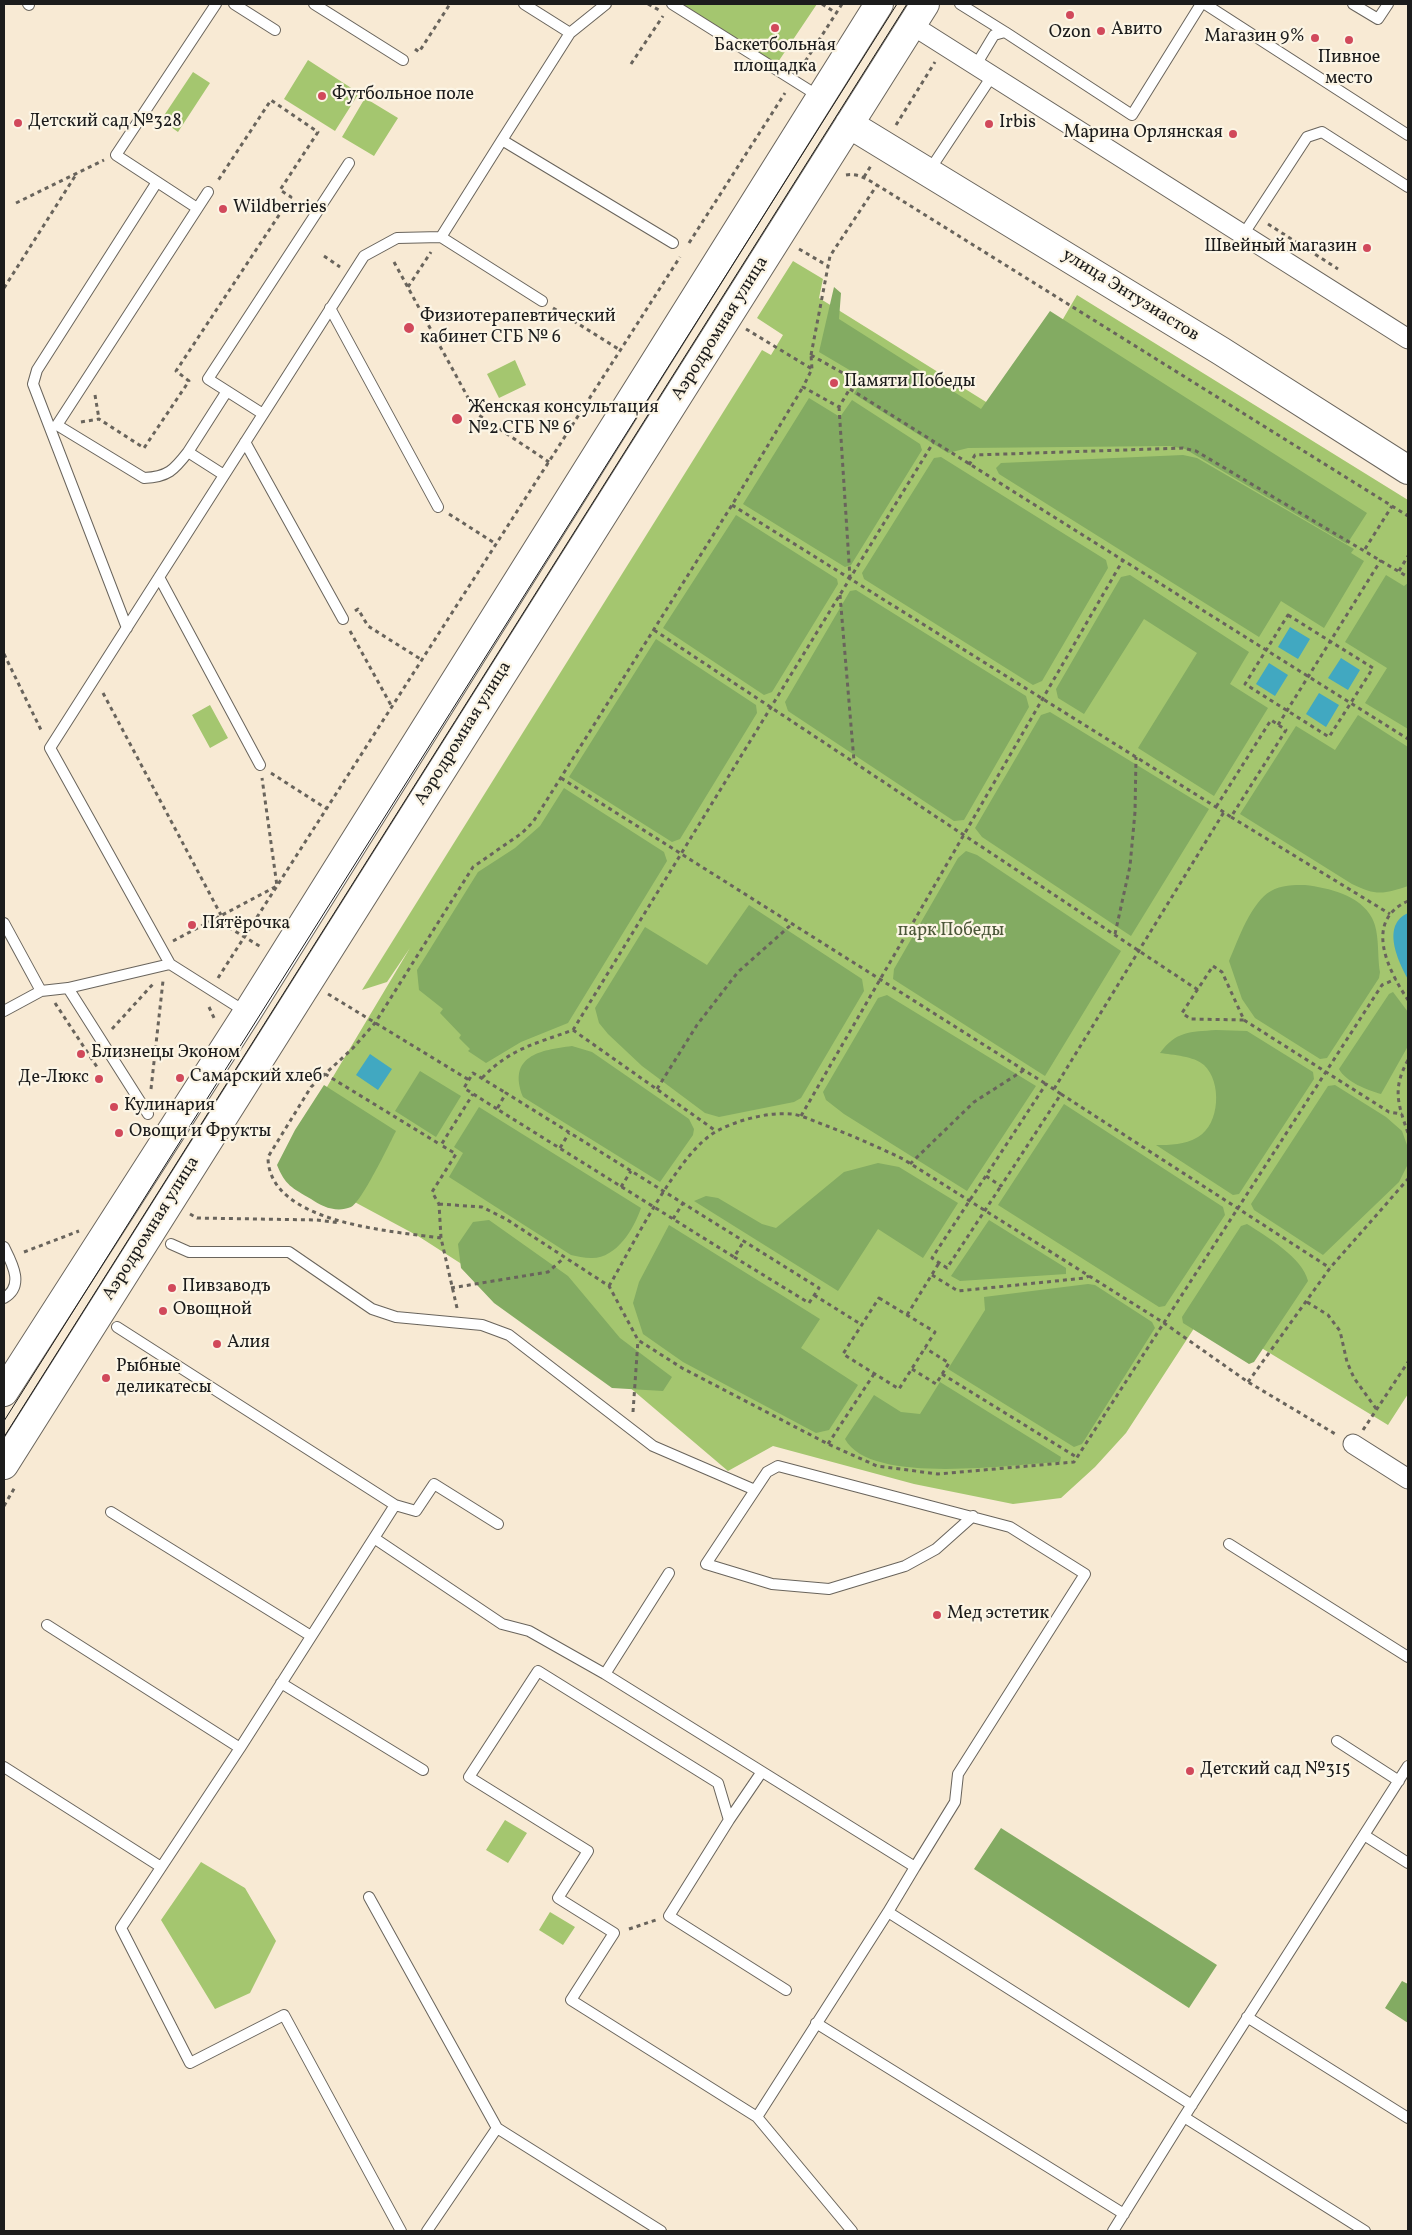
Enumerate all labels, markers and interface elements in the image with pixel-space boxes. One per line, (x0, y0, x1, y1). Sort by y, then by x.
marker: Ozon (1064, 9, 1076, 21)
place label: Авито (1111, 20, 1162, 42)
marker: Баскетбольная площадка (769, 22, 781, 34)
place label: Ozon (1049, 23, 1091, 45)
marker: Авито (1095, 25, 1107, 37)
place label: Магазин 9% (1204, 27, 1305, 49)
marker: Магазин 9% (1309, 32, 1321, 44)
marker: Пивное место (1343, 34, 1355, 46)
place label: Баскетбольная площадка (714, 36, 836, 78)
place label: Пивное место (1318, 48, 1380, 90)
place label: Футбольное поле (332, 85, 474, 107)
marker: Футбольное поле (316, 90, 328, 102)
place label: Детский сад №328 (28, 112, 182, 134)
place label: Irbis (999, 113, 1036, 135)
marker: Детский сад №328 (12, 117, 24, 129)
marker: Irbis (983, 118, 995, 130)
place label: Марина Орлянская (1063, 123, 1223, 145)
marker: Марина Орлянская (1227, 128, 1239, 140)
place label: Wildberries (233, 198, 327, 220)
marker: Wildberries (217, 203, 229, 215)
place label: Швейный магазин (1204, 237, 1357, 259)
marker: Швейный магазин (1361, 242, 1373, 254)
street label: улица Энтузиастов (1057, 245, 1203, 347)
street label: Аэродромная улица (668, 253, 774, 405)
place label: Физиотерапевтический кабинет СГБ № 6 (420, 307, 616, 350)
marker: Физиотерапевтический кабинет СГБ № 6 (402, 321, 416, 335)
place label: Памяти Победы (844, 372, 975, 394)
marker: Памяти Победы (828, 377, 840, 389)
place label: Женская консультация №2 СГБ № 6 (468, 398, 659, 440)
marker: Женская консультация №2 СГБ № 6 (450, 412, 464, 426)
street label: Аэродромная улица (411, 658, 517, 810)
place label: Пятёрочка (202, 914, 290, 936)
marker: Пятёрочка (186, 919, 198, 931)
park label: парк Победы (898, 921, 1004, 943)
place label: Близнецы Эконом (91, 1043, 240, 1065)
marker: Близнецы Эконом (75, 1048, 87, 1060)
place label: Самарский хлеб (190, 1067, 322, 1089)
place label: Де-Люкс (18, 1068, 89, 1090)
marker: Самарский хлеб (174, 1072, 186, 1084)
marker: Де-Люкс (93, 1073, 105, 1085)
place label: Кулинария (124, 1096, 215, 1118)
marker: Кулинария (108, 1101, 120, 1113)
place label: Овощи и Фрукты (129, 1122, 271, 1144)
marker: Овощи и Фрукты (113, 1127, 125, 1139)
street label: Аэродромная улица (99, 1153, 205, 1305)
place label: Пивзаводъ (182, 1277, 271, 1299)
marker: Пивзаводъ (166, 1282, 178, 1294)
place label: Овощной (173, 1300, 252, 1322)
marker: Овощной (157, 1305, 169, 1317)
place label: Алия (227, 1333, 270, 1355)
marker: Алия (211, 1338, 223, 1350)
place label: Рыбные деликатесы (116, 1357, 212, 1400)
marker: Рыбные деликатесы (100, 1372, 112, 1384)
place label: Мед эстетик (947, 1604, 1049, 1626)
marker: Мед эстетик (931, 1609, 943, 1621)
place label: Детский сад №315 (1200, 1760, 1350, 1782)
marker: Детский сад №315 (1184, 1765, 1196, 1777)

